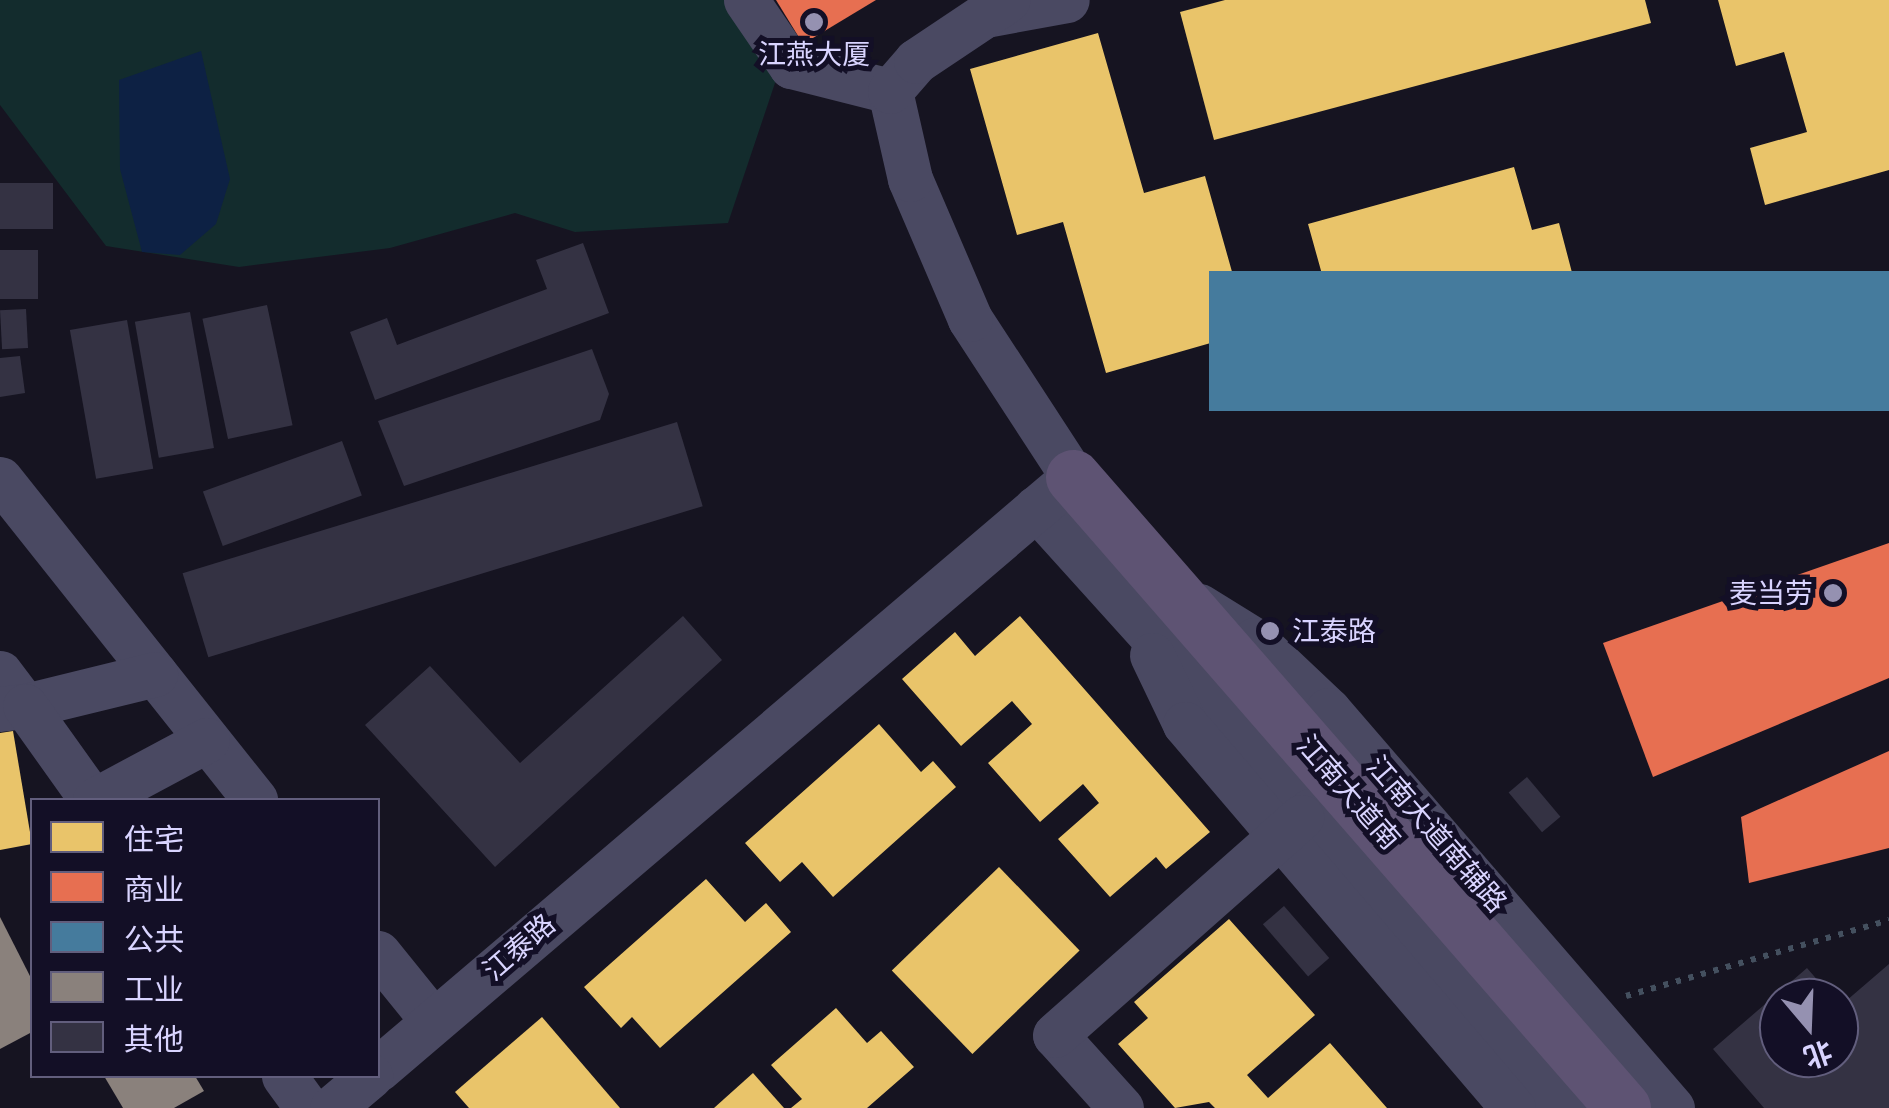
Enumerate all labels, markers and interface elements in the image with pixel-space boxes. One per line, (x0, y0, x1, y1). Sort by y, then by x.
marker: 江燕大厦 (803, 11, 825, 33)
place label: 江燕大厦 (758, 37, 870, 71)
place label: 麦当劳 (1729, 576, 1813, 610)
marker: 麦当劳 (1822, 582, 1844, 604)
place label: 江泰路 (1292, 614, 1376, 648)
marker: 江泰路 (1257, 618, 1283, 644)
street label: 江南大道南 (1290, 728, 1408, 856)
street label: 江南大道南辅路 (1360, 749, 1514, 919)
legend (30, 798, 380, 1078)
text: 住宅 (124, 820, 184, 858)
text: 商业 (124, 870, 184, 908)
street label: 江泰路 (476, 907, 562, 987)
text: 公共 (124, 920, 184, 958)
text: 工业 (124, 970, 184, 1008)
north arrow (1759, 978, 1859, 1078)
text: 其他 (124, 1020, 184, 1058)
text: 北 (1799, 1034, 1837, 1076)

